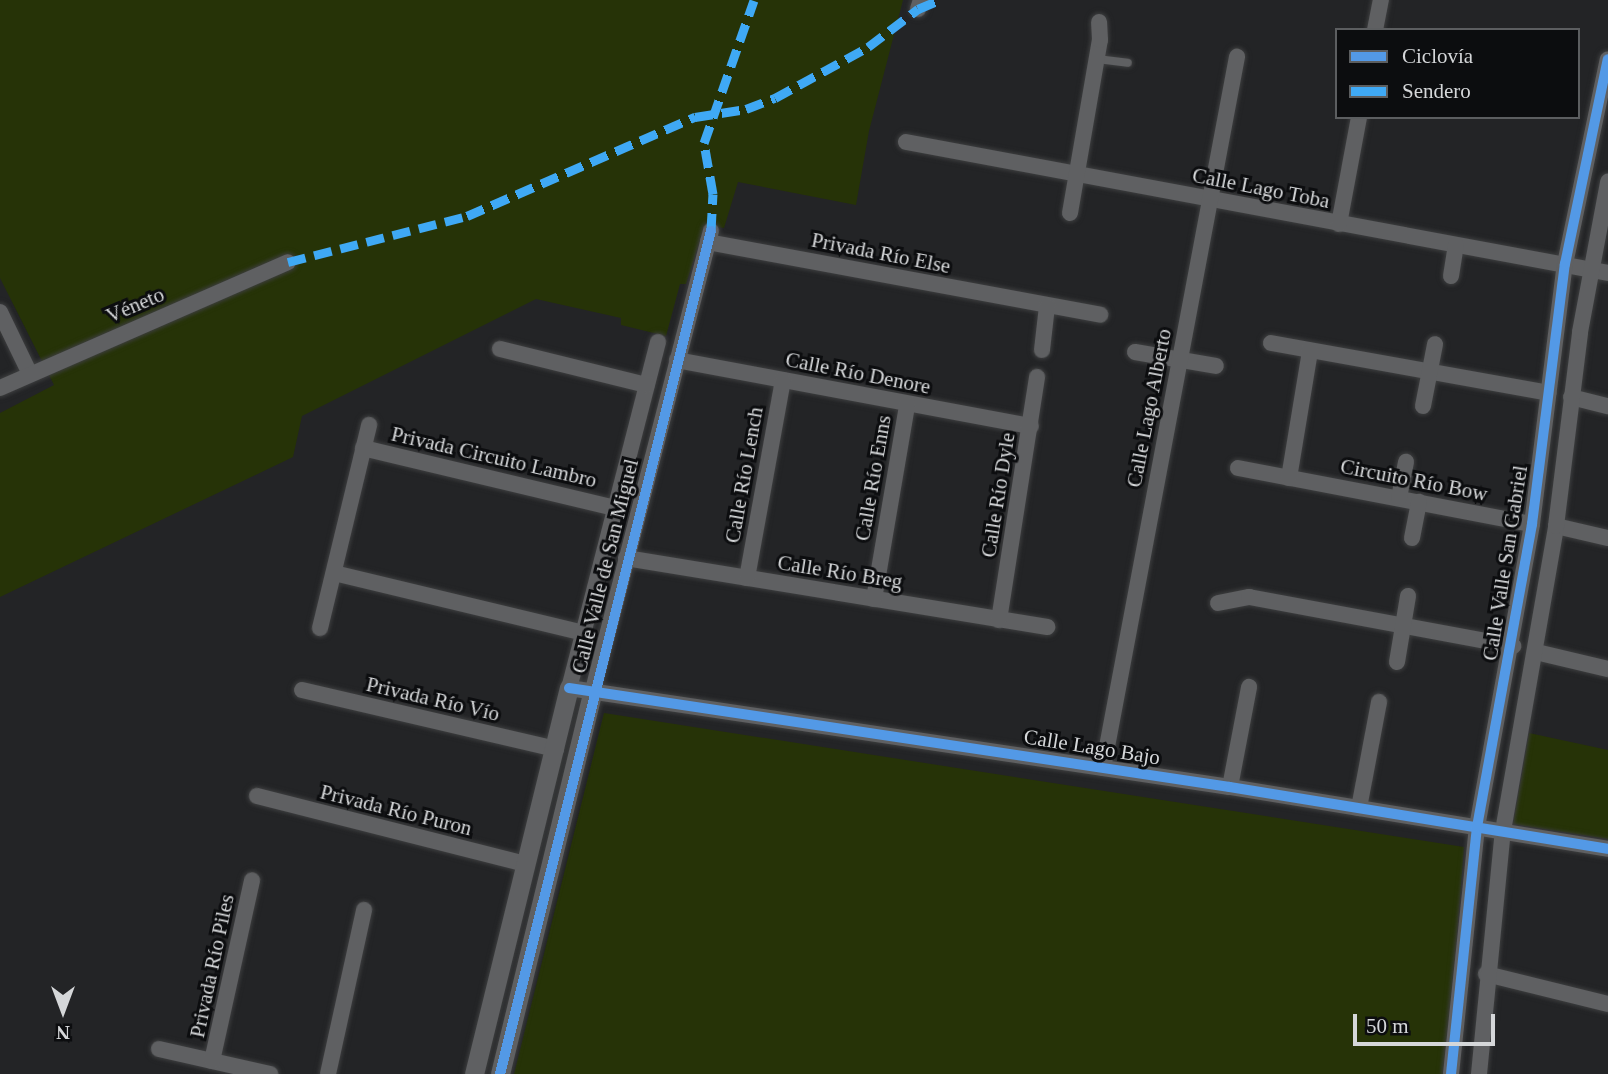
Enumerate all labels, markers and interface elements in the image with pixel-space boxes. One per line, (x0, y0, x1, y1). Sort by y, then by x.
legend (1335, 28, 1580, 119)
text: Ciclovía (1402, 44, 1473, 68)
text: Sendero (1402, 79, 1471, 103)
street label: Calle Lago Toba (1190, 162, 1332, 214)
street label: Privada Río Else (809, 227, 953, 279)
street label: Véneto (102, 282, 168, 328)
street label: Calle Lago Alberto (1121, 326, 1177, 490)
street label: Calle Río Denore (783, 347, 933, 399)
street label: Calle Río Lench (720, 405, 768, 545)
street label: Calle Río Enns (850, 413, 896, 543)
street label: Privada Circuito Lambro (389, 421, 599, 493)
street label: Calle Río Dyle (976, 431, 1020, 559)
street label: Circuito Río Bow (1338, 453, 1490, 507)
street label: Calle Valle de San Miguel (566, 456, 644, 676)
street label: Calle Valle San Gabriel (1477, 463, 1533, 663)
street label: Calle Río Breg (776, 550, 904, 594)
street label: Privada Río Vío (364, 671, 502, 727)
street label: Calle Lago Bajo (1022, 724, 1162, 770)
street label: Privada Río Puron (318, 779, 474, 841)
street label: Privada Río Piles (185, 892, 239, 1040)
north arrow (28, 976, 98, 1046)
scale bar (1356, 1000, 1498, 1044)
text: 50 m (1366, 1014, 1409, 1038)
text: N (56, 1022, 70, 1043)

